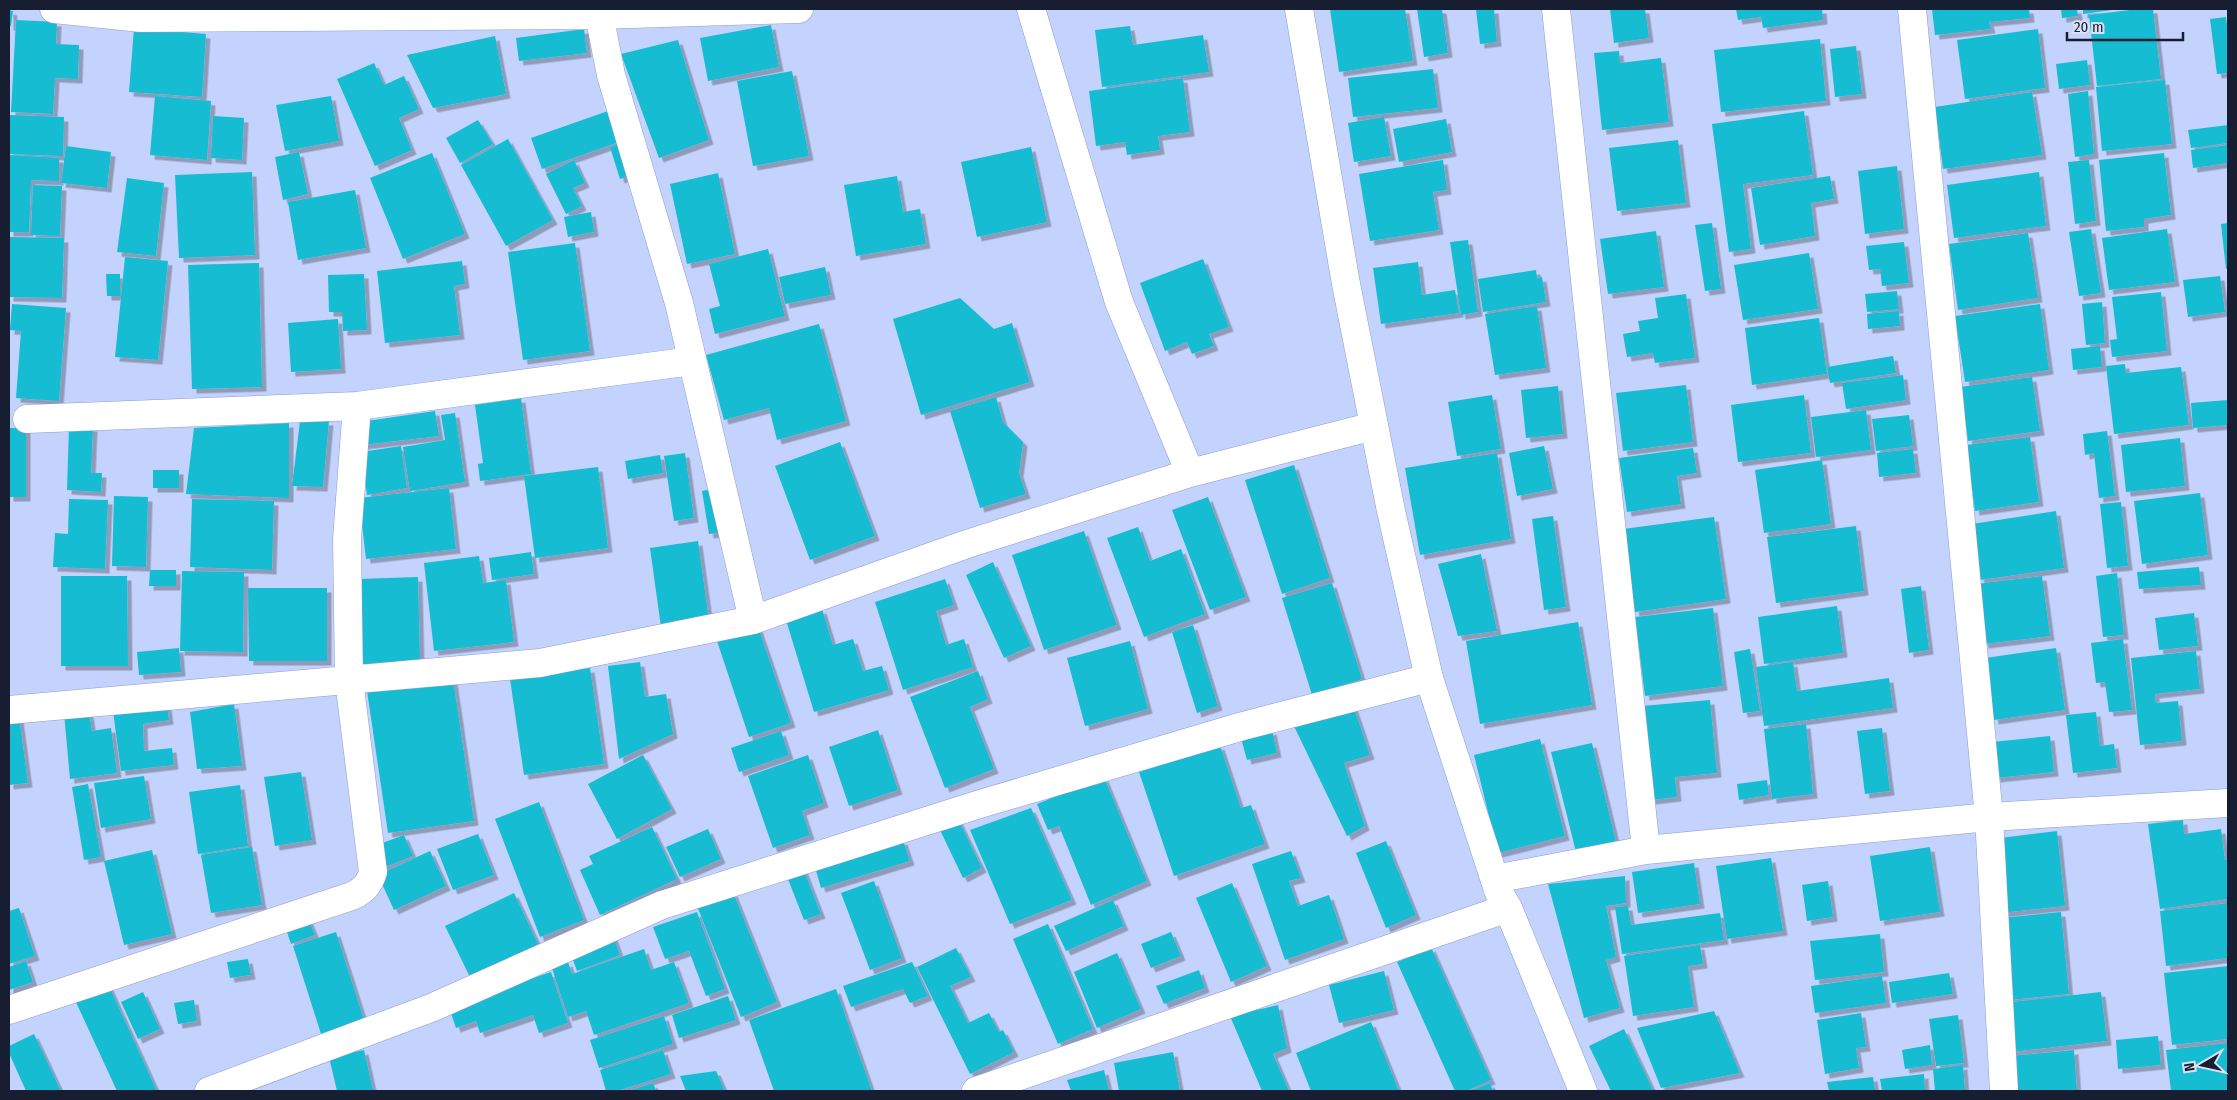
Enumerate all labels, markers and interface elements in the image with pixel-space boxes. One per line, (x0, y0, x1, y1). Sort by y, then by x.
scale bar (2067, 10, 2183, 42)
text: 20 m (2074, 18, 2104, 36)
north arrow (2177, 1040, 2227, 1090)
text: N (2181, 1061, 2199, 1072)

